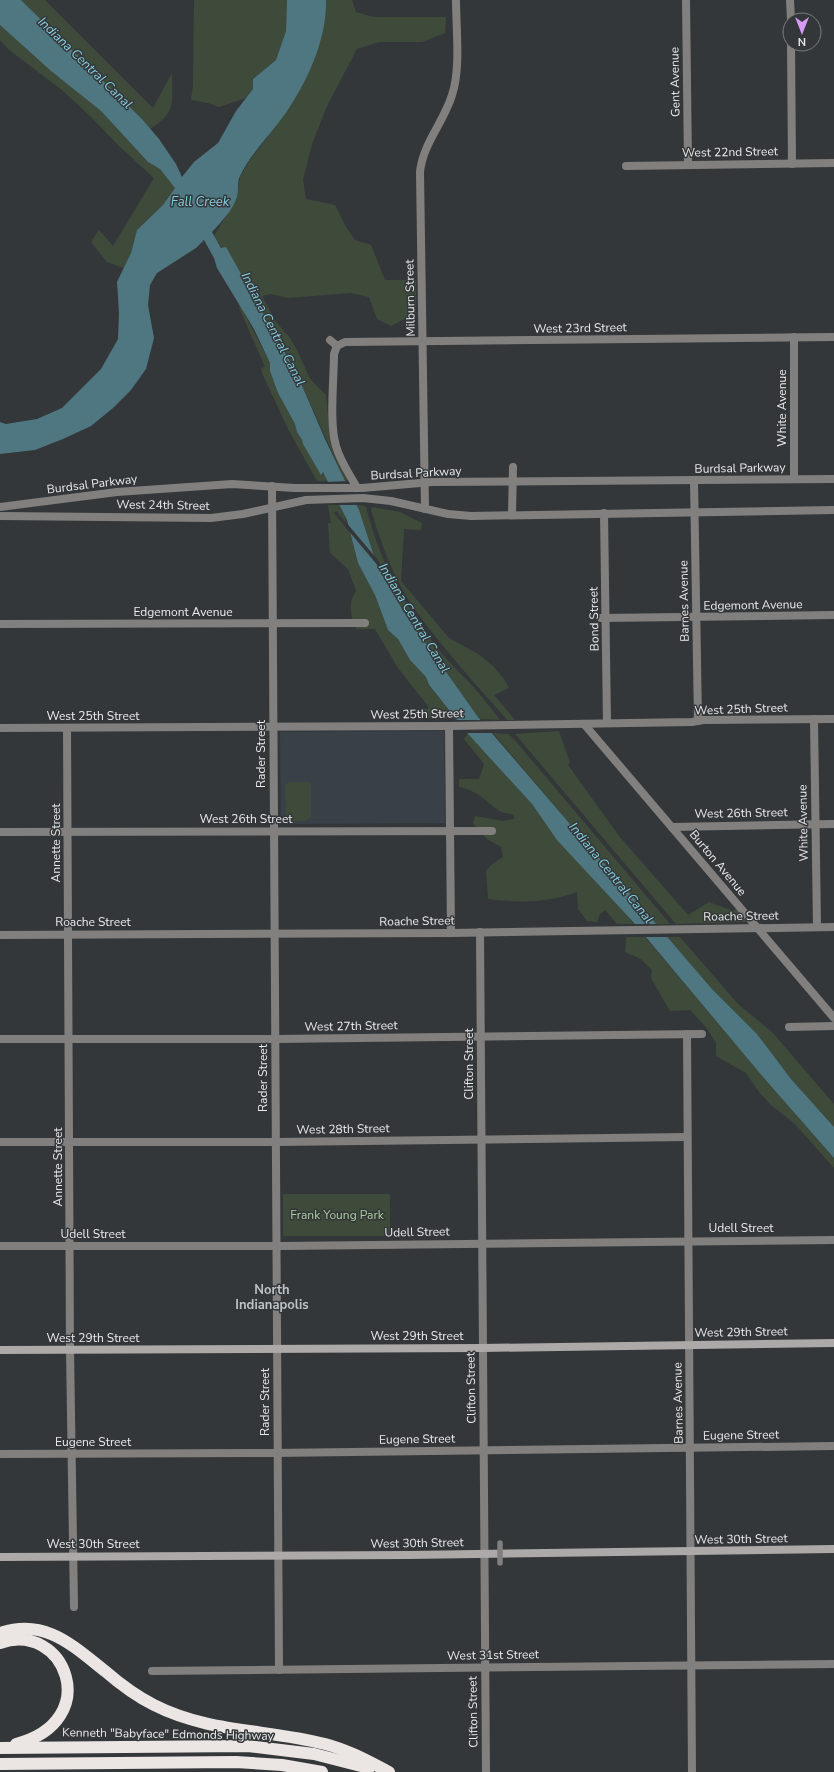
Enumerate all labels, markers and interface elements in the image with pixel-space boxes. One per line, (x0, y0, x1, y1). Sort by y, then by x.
north arrow (782, 12, 822, 52)
water label: Indiana Central Canal (34, 13, 136, 113)
text: N (798, 34, 806, 49)
street label: Gent Avenue (666, 47, 684, 117)
street label: West 22nd Street (682, 143, 779, 161)
water label: Fall Creek (171, 193, 230, 211)
street label: Milburn Street (401, 258, 419, 337)
water label: Indiana Central Canal (237, 269, 310, 389)
street label: West 23rd Street (533, 319, 628, 337)
street label: White Avenue (774, 369, 790, 447)
street label: Burdsal Parkway (694, 459, 786, 477)
street label: Burdsal Parkway (370, 463, 463, 483)
street label: Burdsal Parkway (46, 470, 139, 497)
street label: West 24th Street (116, 496, 210, 514)
water label: Indiana Central Canal (374, 560, 454, 676)
street label: Barnes Avenue (675, 560, 693, 642)
street label: Bond Street (585, 586, 603, 651)
street label: Edgemont Avenue (703, 596, 803, 614)
street label: Edgemont Avenue (133, 604, 233, 620)
street label: West 25th Street (694, 699, 789, 719)
street label: West 25th Street (370, 705, 464, 723)
street label: West 25th Street (46, 708, 140, 724)
street label: Rader Street (253, 719, 269, 788)
street label: White Avenue (794, 784, 812, 862)
street label: Annette Street (48, 803, 64, 883)
street label: West 26th Street (694, 804, 788, 822)
street label: West 26th Street (199, 811, 293, 827)
water label: Indiana Central Canal (565, 819, 657, 927)
street label: Burton Avenue (686, 827, 750, 899)
street label: Roache Street (703, 907, 780, 925)
street label: Roache Street (379, 912, 456, 930)
street label: Roache Street (55, 914, 132, 930)
street label: West 27th Street (304, 1017, 398, 1035)
street label: Clifton Street (461, 1027, 477, 1100)
street label: Rader Street (255, 1043, 271, 1112)
street label: West 28th Street (296, 1120, 390, 1138)
street label: Annette Street (50, 1127, 66, 1207)
park label: Frank Young Park (290, 1207, 385, 1223)
street label: Udell Street (708, 1220, 774, 1236)
street label: Udell Street (384, 1223, 450, 1241)
street label: Udell Street (60, 1226, 126, 1242)
district label: North Indianapolis (235, 1281, 309, 1314)
street label: West 29th Street (694, 1323, 788, 1341)
street label: West 29th Street (370, 1328, 464, 1344)
street label: West 29th Street (46, 1330, 140, 1346)
street label: Clifton Street (462, 1351, 480, 1424)
street label: Barnes Avenue (669, 1362, 687, 1444)
street label: Rader Street (257, 1367, 273, 1436)
street label: Eugene Street (703, 1426, 780, 1444)
street label: Eugene Street (379, 1430, 456, 1448)
street label: Eugene Street (55, 1434, 132, 1450)
street label: West 30th Street (694, 1530, 788, 1548)
street label: West 30th Street (370, 1534, 464, 1552)
street label: West 30th Street (46, 1536, 140, 1552)
street label: West 31st Street (447, 1646, 540, 1664)
street label: Clifton Street (464, 1675, 482, 1748)
street label: Kenneth "Babyface" Edmonds Highway (62, 1724, 275, 1744)

